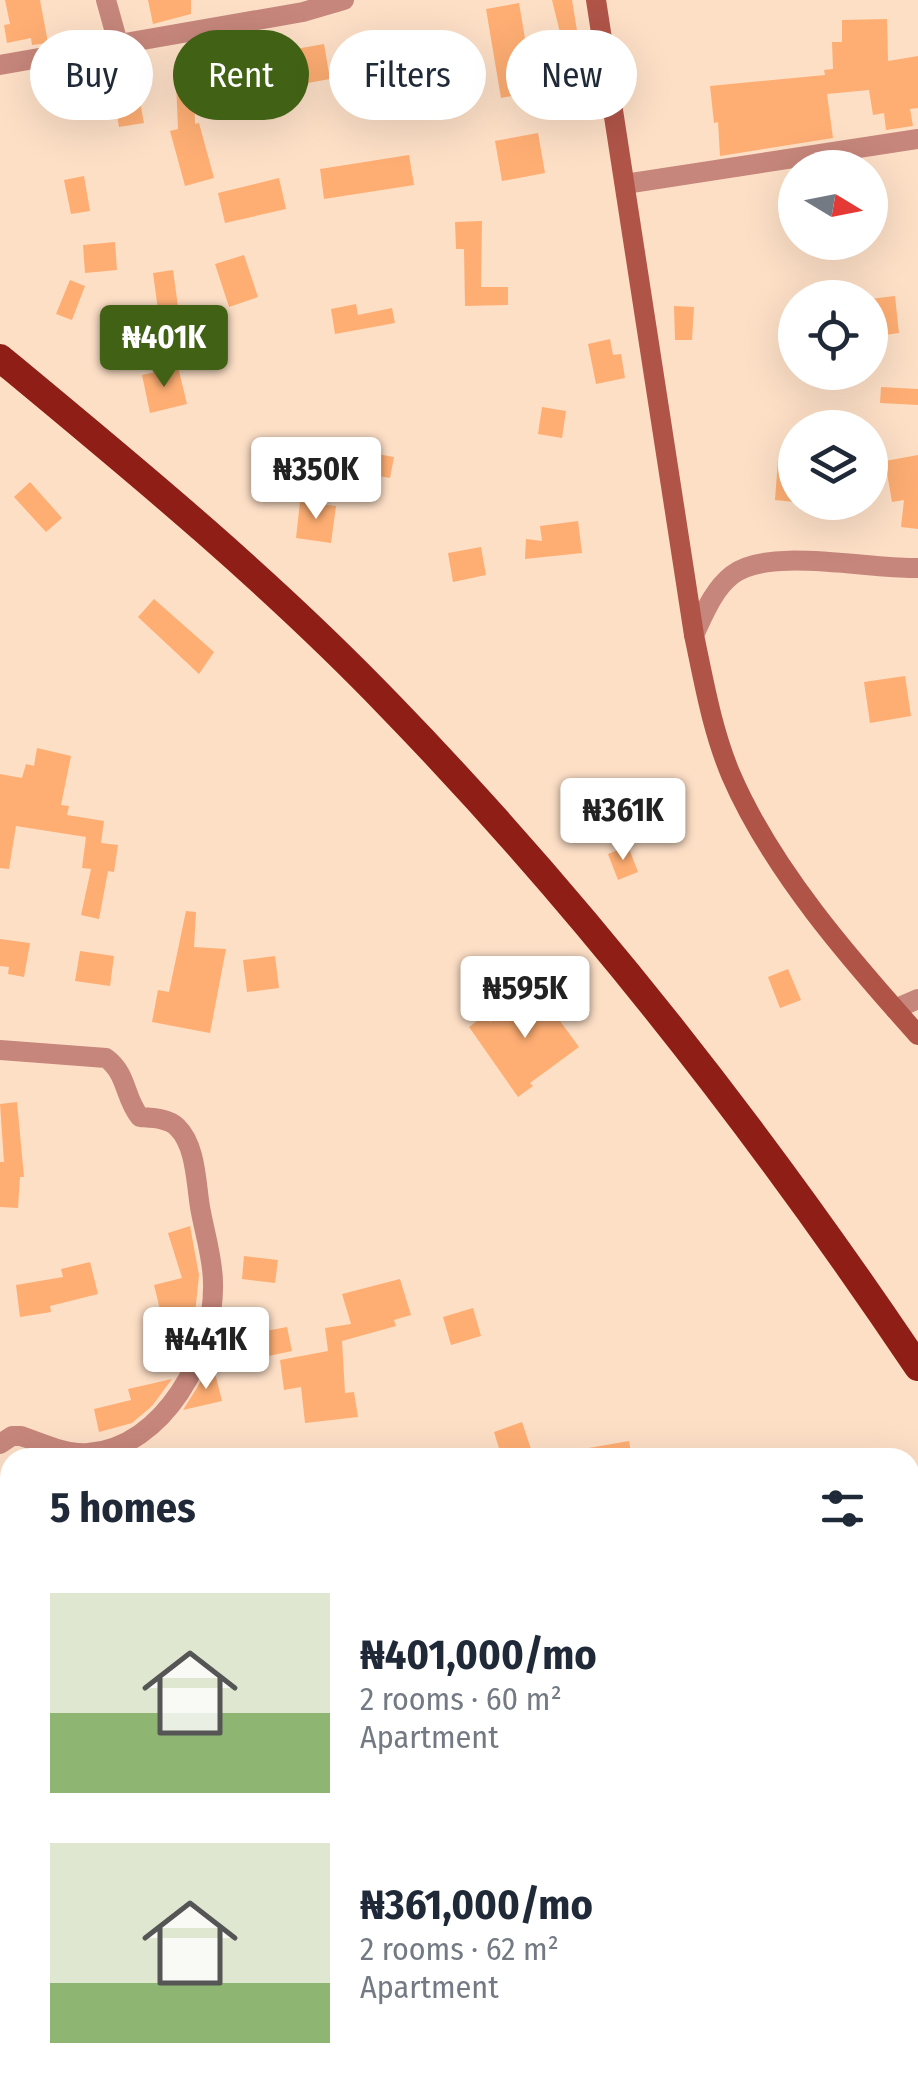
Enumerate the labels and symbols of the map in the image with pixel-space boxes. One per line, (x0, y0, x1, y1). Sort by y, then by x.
north arrow (778, 150, 888, 260)
pin: ₦401K (94, 305, 234, 390)
pin: ₦350K (246, 437, 386, 522)
pin: ₦361K (553, 778, 693, 863)
pin: ₦595K (455, 956, 595, 1041)
pin: ₦441K (136, 1307, 276, 1392)

